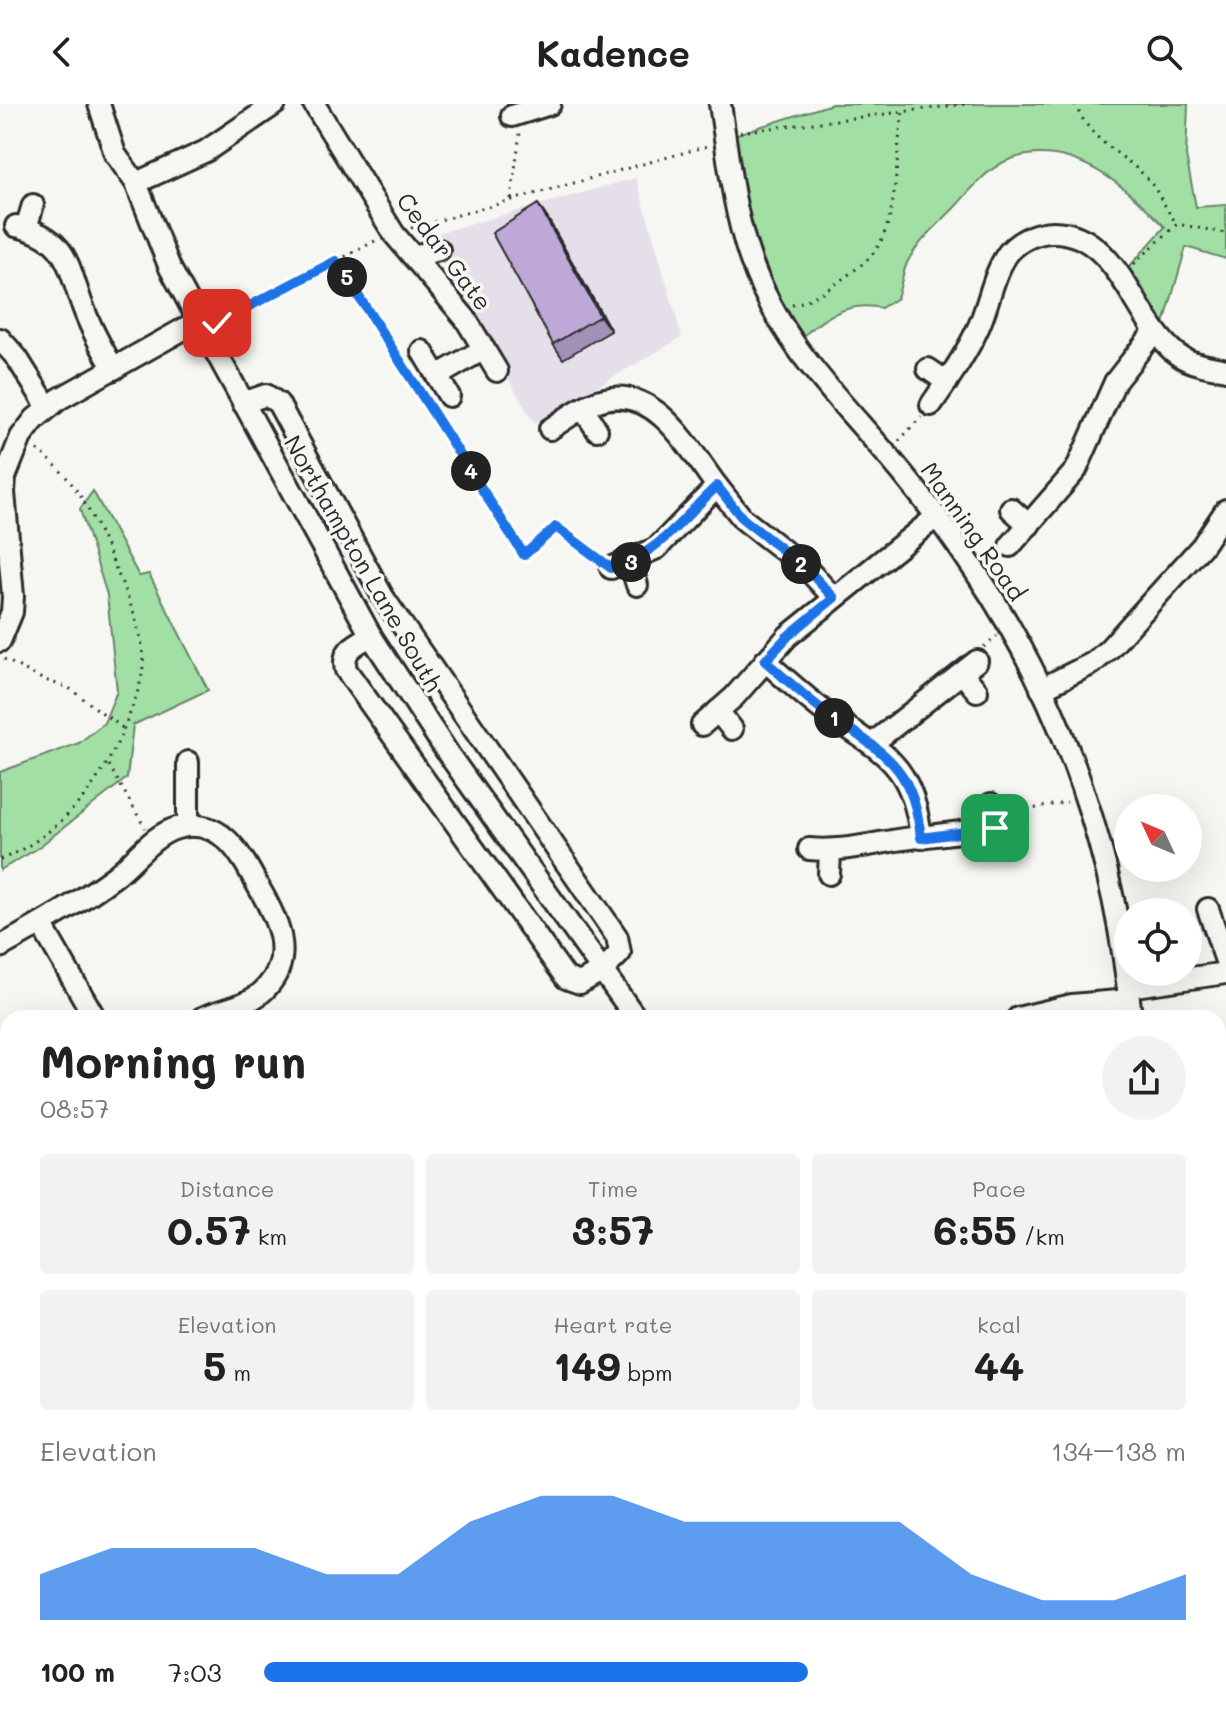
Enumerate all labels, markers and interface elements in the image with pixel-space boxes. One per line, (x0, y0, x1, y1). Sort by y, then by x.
text: Kadence (536, 29, 690, 76)
icon: back (40, 30, 84, 74)
icon: search (1142, 30, 1186, 74)
street label: Cedar Gate (390, 186, 500, 316)
pin: 5 (327, 257, 367, 297)
text: 5 (341, 262, 353, 291)
pin (183, 289, 251, 357)
icon: check (195, 301, 239, 345)
street label: Northampton Lane South (278, 429, 450, 697)
pin: 4 (451, 451, 491, 491)
street label: Manning Road (915, 455, 1033, 607)
text: 4 (464, 456, 478, 485)
pin: 3 (611, 542, 651, 582)
pin: 2 (781, 544, 821, 584)
text: 3 (624, 547, 638, 576)
text: 2 (795, 549, 807, 578)
pin: 1 (814, 698, 854, 738)
text: 1 (829, 703, 839, 732)
pin (961, 794, 1029, 862)
north arrow (1114, 794, 1202, 882)
map controls (1114, 794, 1202, 986)
icon: arrive (973, 806, 1017, 850)
button: locate (1114, 898, 1202, 986)
text: Morning run (40, 1032, 306, 1089)
button: share (1102, 1036, 1186, 1120)
text: 08:57 (40, 1091, 109, 1125)
text: Distance (180, 1174, 274, 1203)
text: Time (588, 1174, 638, 1203)
text: Pace (972, 1174, 1026, 1203)
text: 0.57 (167, 1203, 251, 1255)
text: 3:57 (572, 1203, 654, 1255)
text: 6:55 (933, 1203, 1017, 1255)
text: km (251, 1222, 287, 1251)
text: /km (1017, 1222, 1065, 1251)
text: Elevation (178, 1310, 276, 1339)
text: Heart rate (554, 1310, 672, 1339)
text: kcal (977, 1310, 1021, 1339)
text: 5 (203, 1339, 226, 1391)
text: 149 (553, 1339, 620, 1391)
text: 44 (974, 1339, 1024, 1391)
text: m (226, 1358, 251, 1387)
text: bpm (620, 1358, 673, 1387)
text: Elevation (40, 1434, 157, 1468)
text: 134–138 m (1051, 1434, 1186, 1468)
text: 100 m (40, 1655, 115, 1689)
text: 7:03 (168, 1655, 222, 1689)

